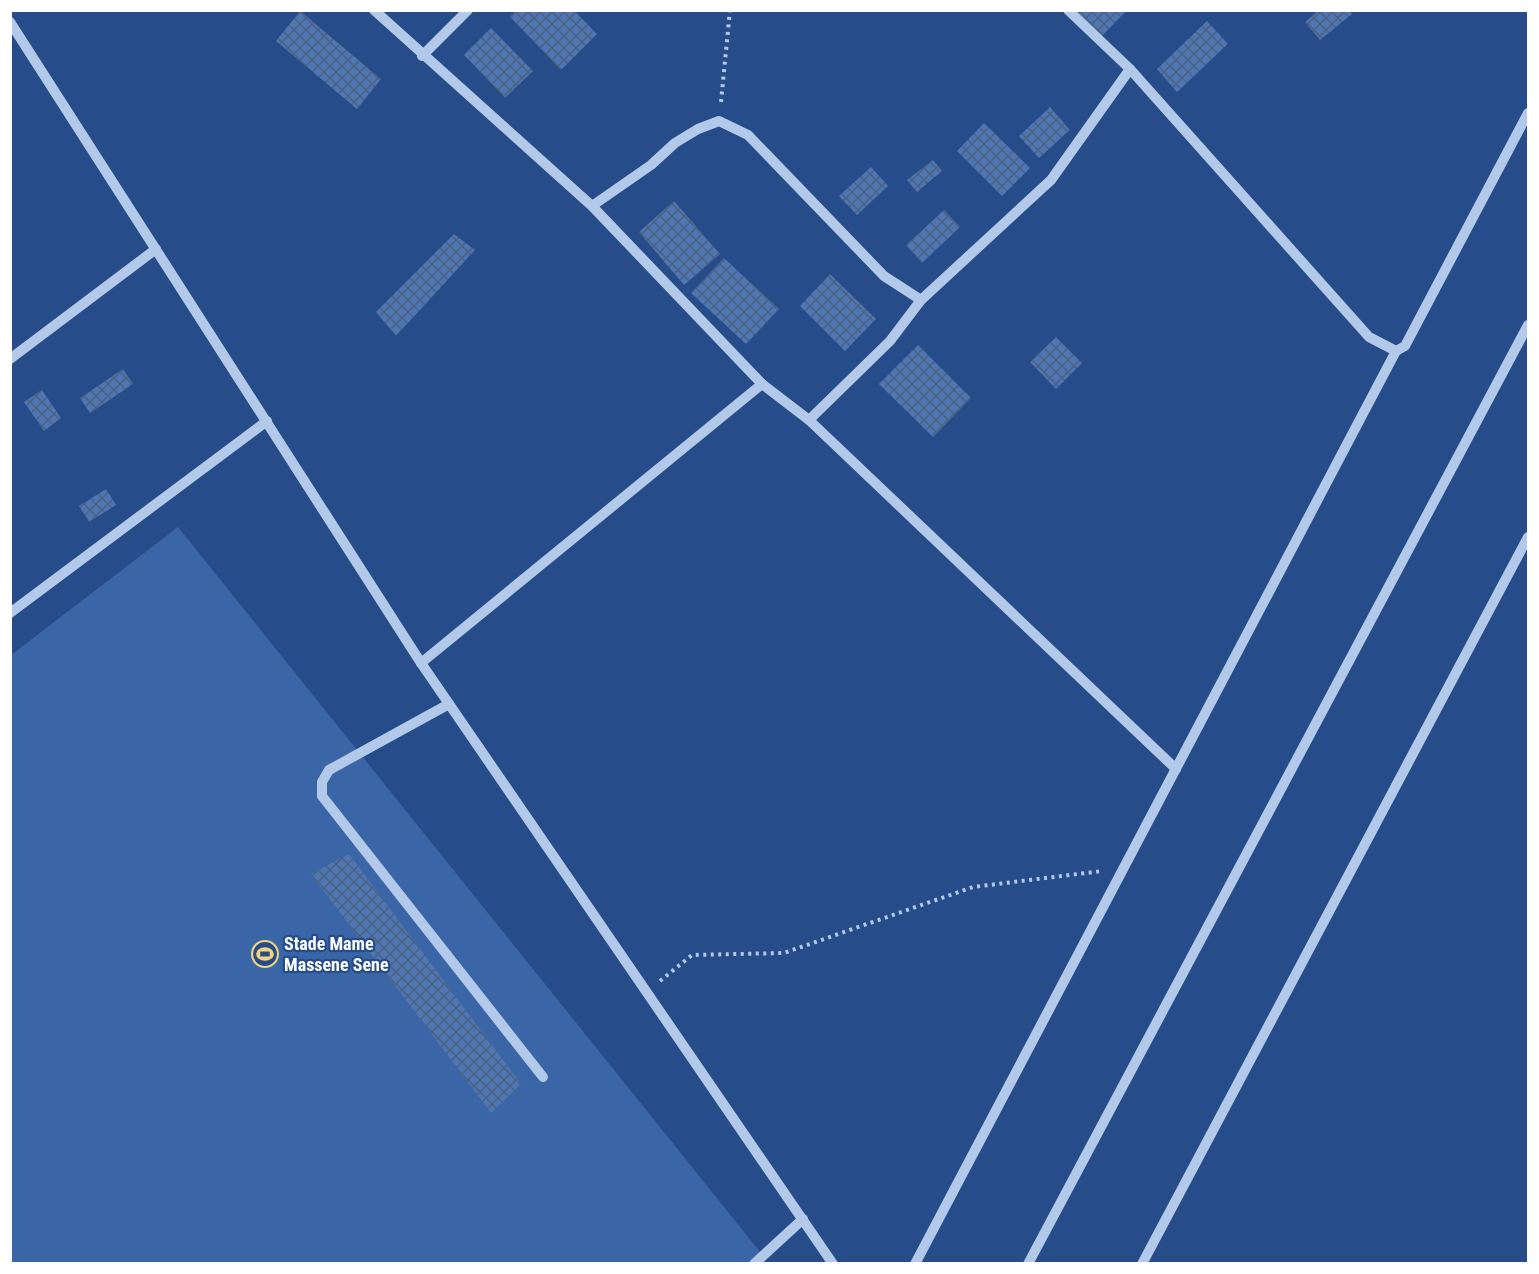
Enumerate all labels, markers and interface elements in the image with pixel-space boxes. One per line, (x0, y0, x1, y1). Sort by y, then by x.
place label: Stade Mame Massene Sene (284, 933, 389, 975)
sports icon: Stade Mame Massene Sene (250, 939, 280, 969)

